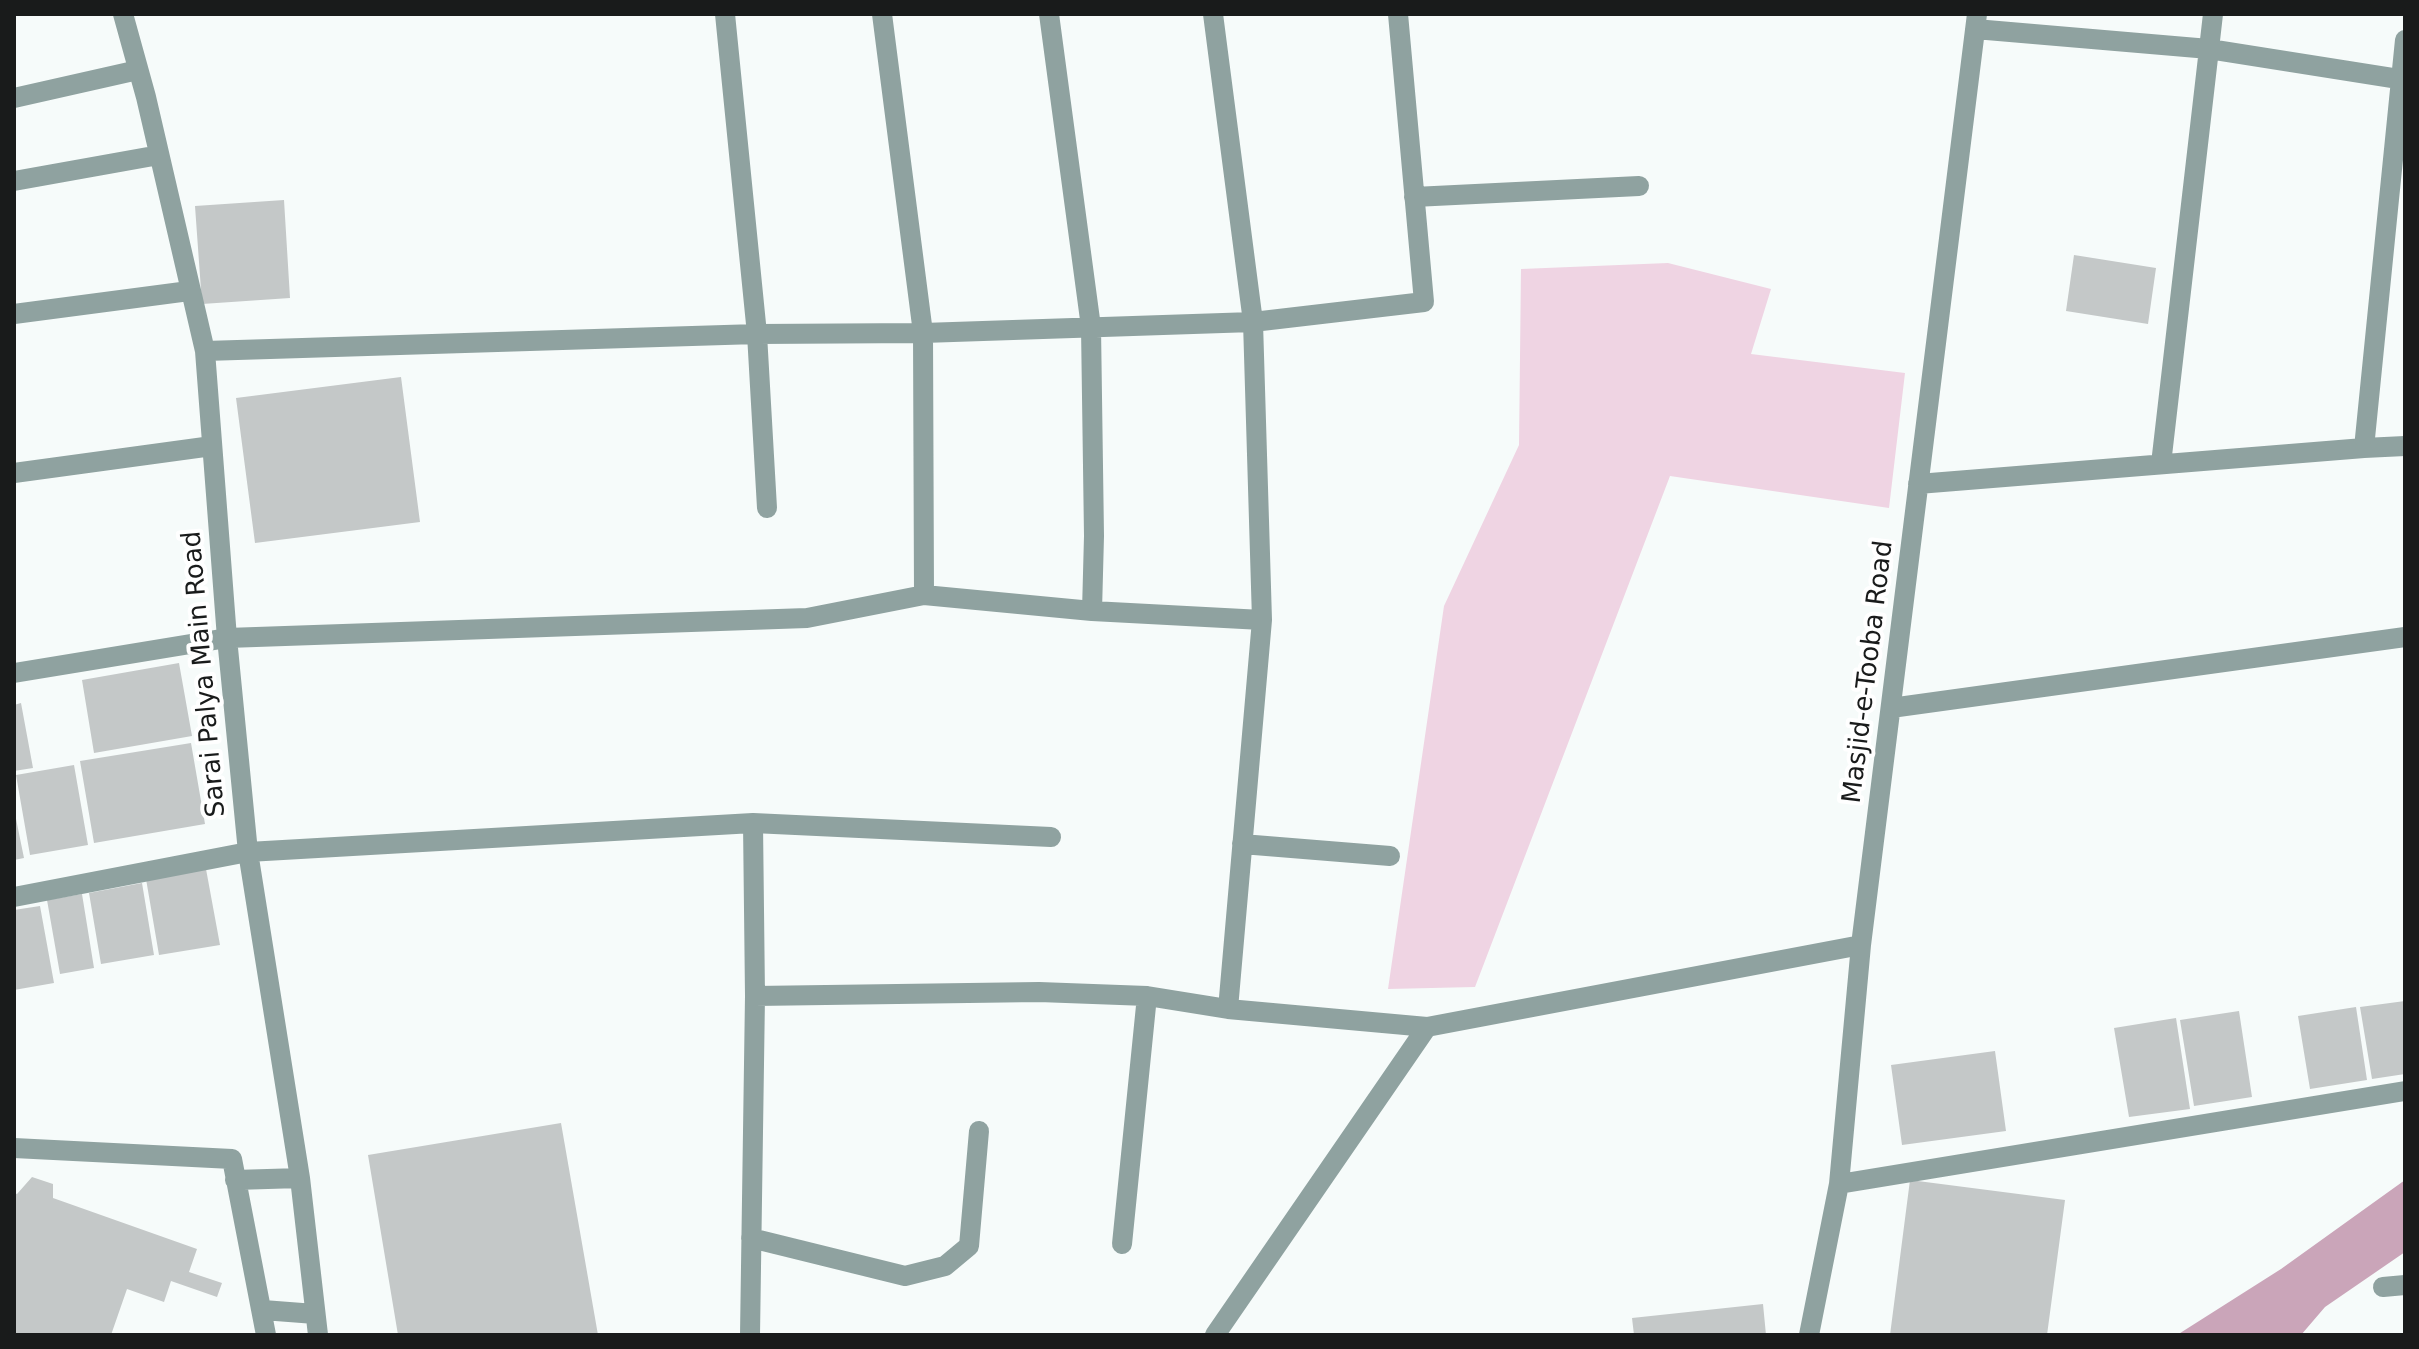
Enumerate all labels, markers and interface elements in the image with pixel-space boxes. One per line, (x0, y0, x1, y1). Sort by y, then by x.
street label: Sarai Palya Main Road (177, 530, 233, 818)
street label: Masjid-e-Tooba Road (1837, 539, 1901, 805)

